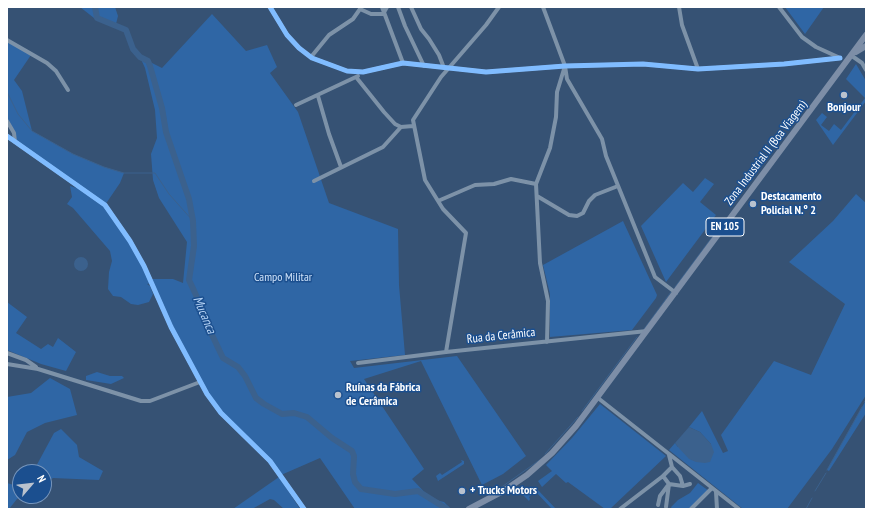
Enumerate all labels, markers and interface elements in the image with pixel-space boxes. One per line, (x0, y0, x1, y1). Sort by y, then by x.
marker: Bonjour (839, 90, 849, 100)
street label: Zona Industrial II (Boa Viagem) (722, 98, 810, 208)
place label: Bonjour (827, 101, 861, 115)
place label: Destacamento Policial N.º 2 (761, 190, 822, 218)
marker: Destacamento Policial N.º 2 (748, 199, 758, 209)
road number: EN 105 (706, 218, 744, 236)
park label: Campo Militar (254, 271, 312, 285)
water label: Mucanca (189, 294, 219, 336)
street label: Rua da Cerâmica (466, 325, 536, 347)
place label: Ruínas da Fábrica de Cerâmica (346, 381, 421, 409)
marker: Ruínas da Fábrica de Cerâmica (333, 390, 343, 400)
north arrow (12, 464, 52, 504)
text: N (34, 473, 49, 485)
place label: + Trucks Motors (470, 484, 537, 498)
marker: + Trucks Motors (457, 486, 467, 496)

